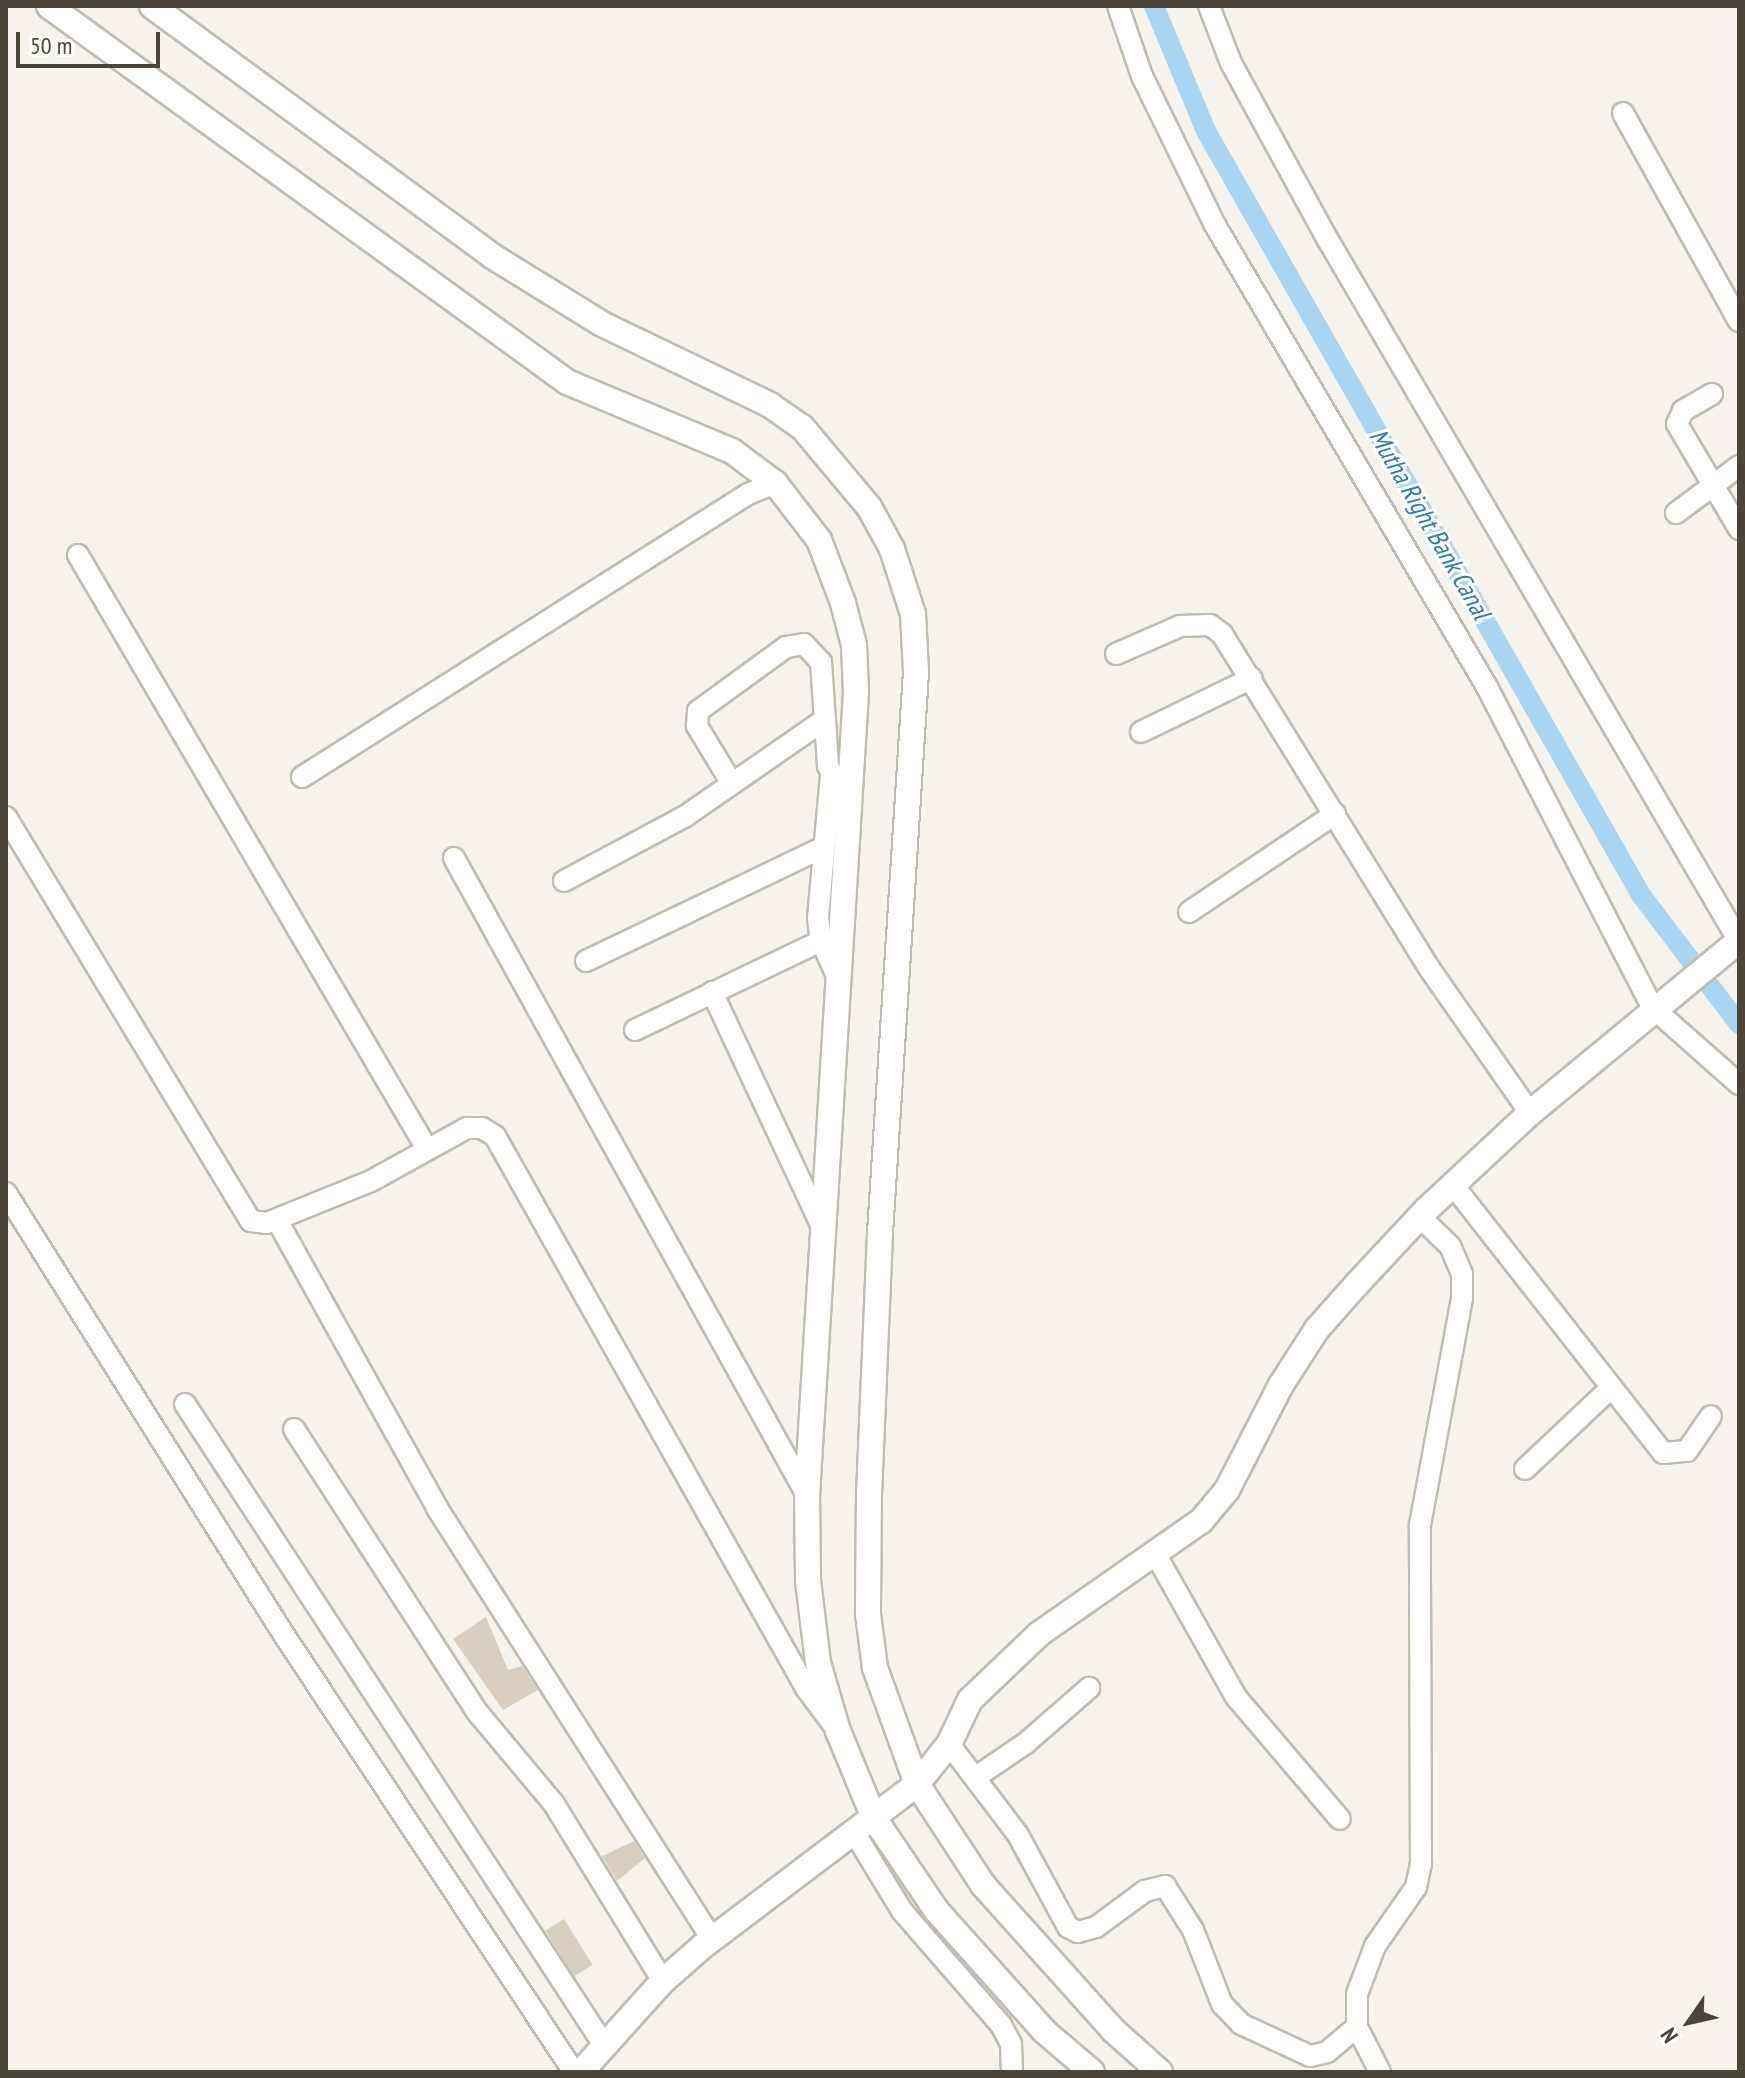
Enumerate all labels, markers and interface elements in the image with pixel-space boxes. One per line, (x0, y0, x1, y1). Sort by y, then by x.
scale bar (20, 16, 164, 66)
text: 50 m (30, 30, 72, 61)
water label: Mutha Right Bank Canal (1363, 423, 1497, 625)
north arrow (1649, 1982, 1729, 2062)
text: N (1654, 2023, 1684, 2048)

